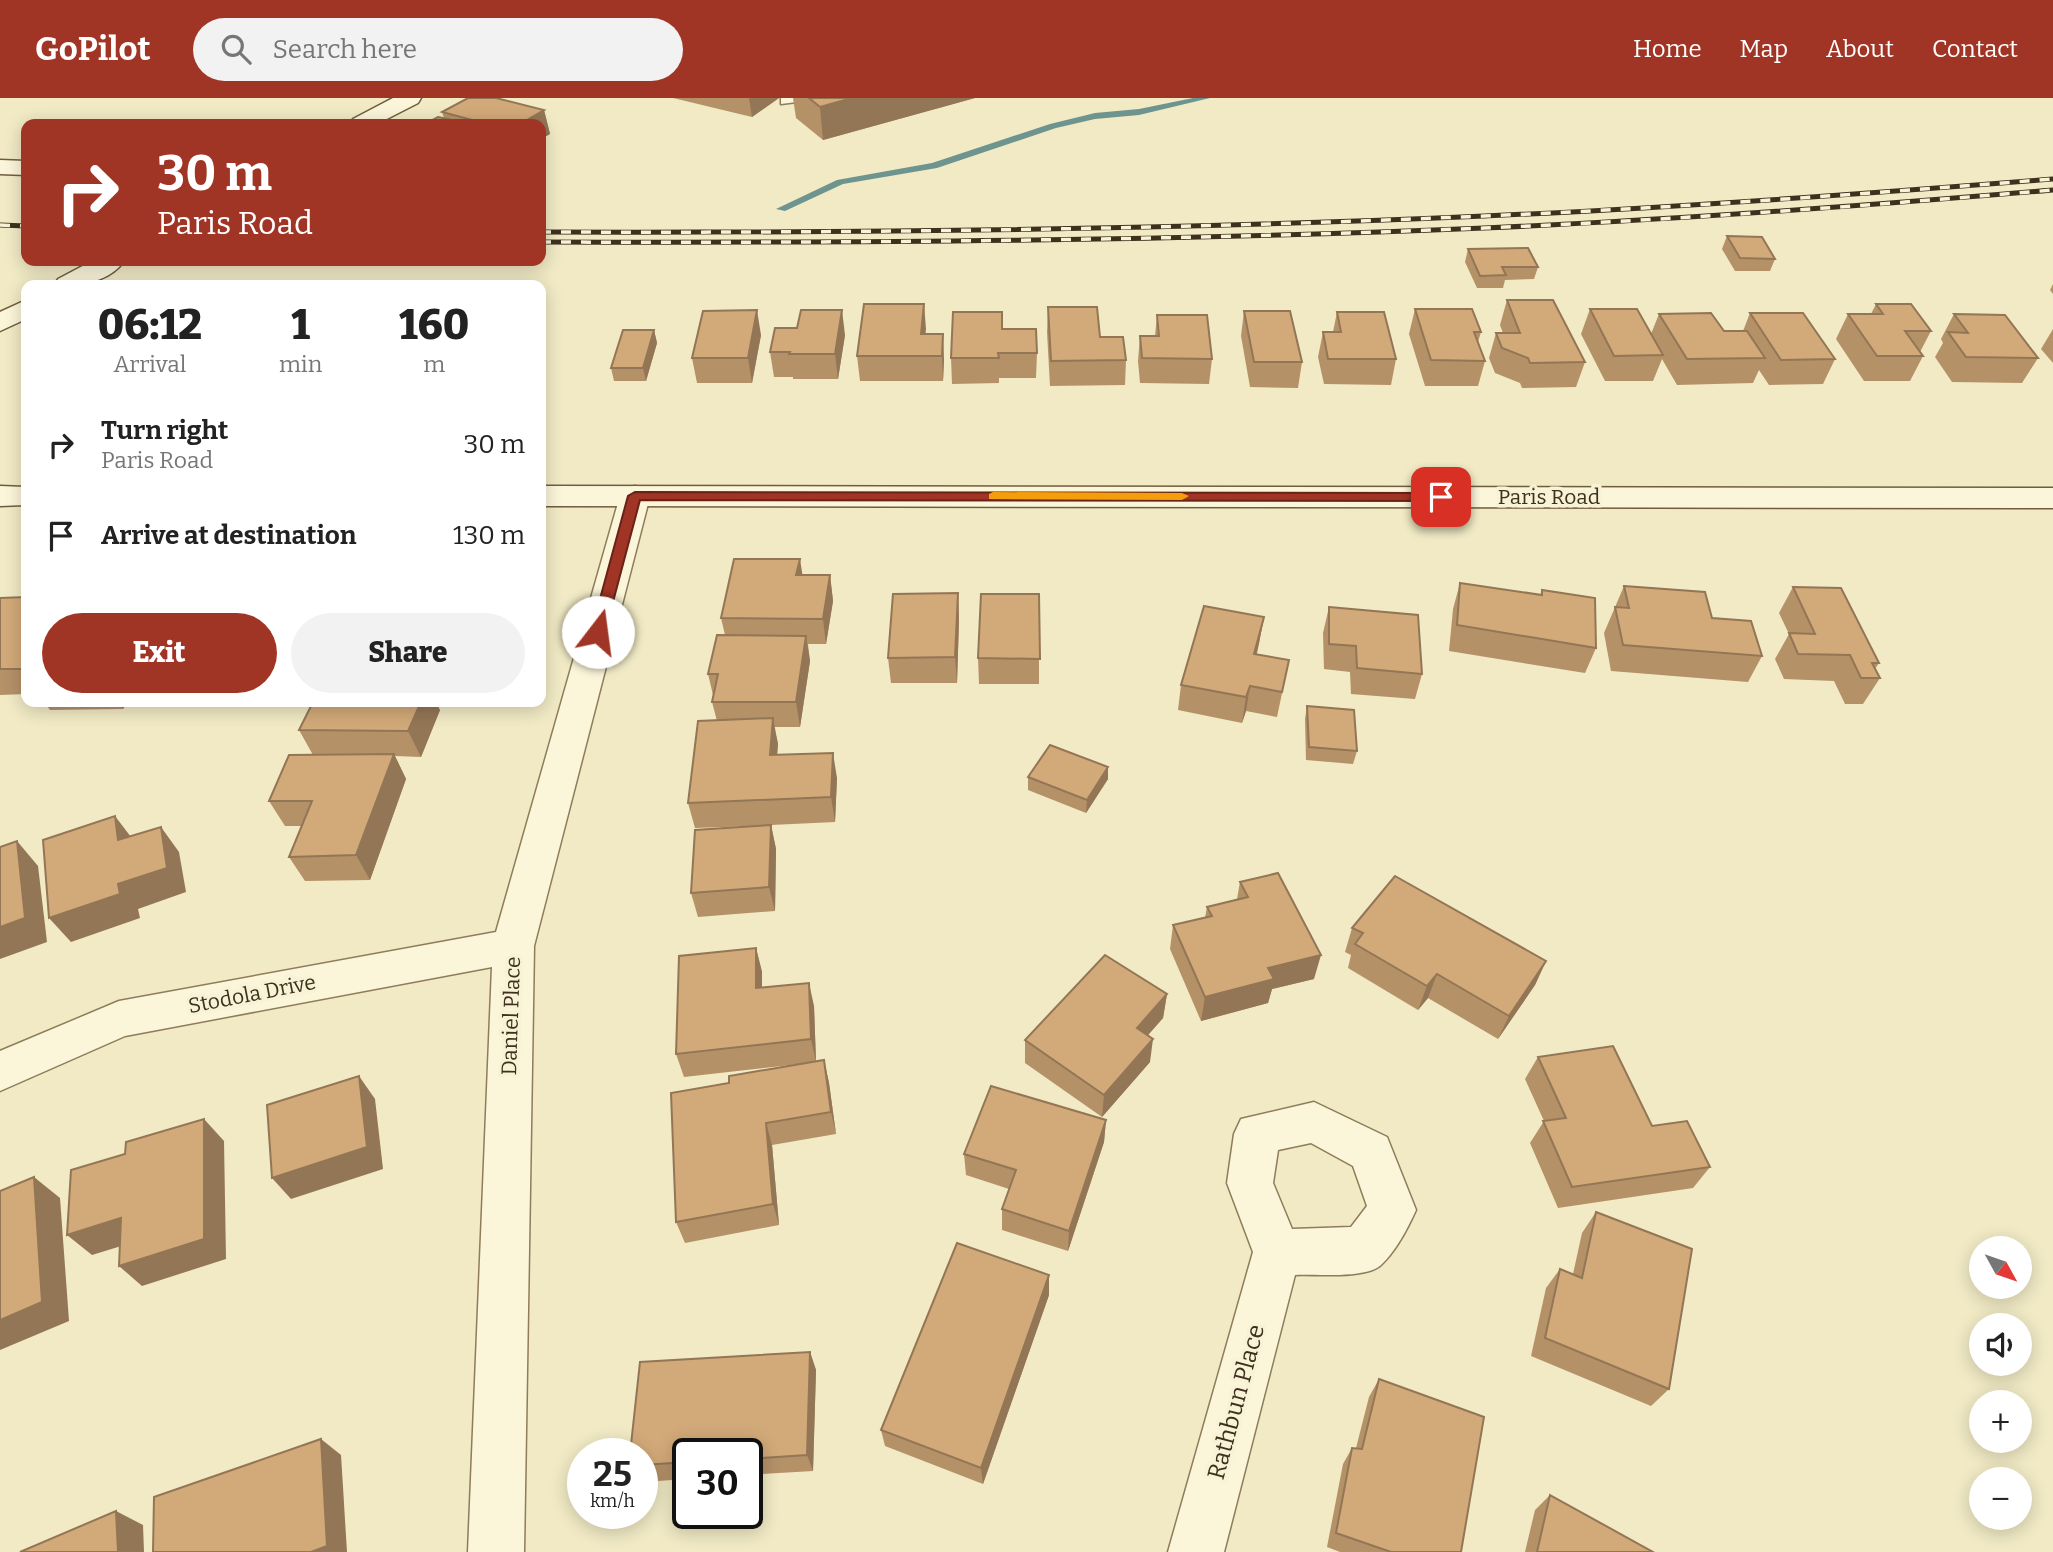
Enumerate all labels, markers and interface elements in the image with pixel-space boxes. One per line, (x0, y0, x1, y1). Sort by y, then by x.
search box (193, 18, 683, 81)
text: GoPilot (35, 29, 151, 69)
icon: search (217, 30, 255, 68)
text: Search here (273, 34, 417, 65)
text: Home (1633, 35, 1702, 63)
text: Map (1740, 35, 1788, 63)
text: About (1826, 35, 1894, 63)
text: Contact (1932, 35, 2018, 63)
text: 30 m (157, 144, 272, 203)
icon: right (42, 147, 133, 238)
text: Paris Road (157, 204, 313, 242)
text: 06:12 (98, 300, 202, 350)
text: 1 (291, 300, 310, 350)
text: 160 (399, 300, 469, 350)
text: Arrival (114, 350, 186, 378)
text: min (279, 350, 322, 378)
text: m (423, 350, 445, 378)
text: Turn right (101, 415, 228, 446)
icon: right (42, 426, 80, 464)
text: 30 m (464, 429, 525, 460)
text: Paris Road (101, 446, 213, 474)
pin (1411, 467, 1471, 527)
icon: arrive (1422, 478, 1460, 516)
street label: Paris Road (1498, 484, 1600, 510)
icon: arrive (42, 517, 80, 555)
text: Arrive at destination (101, 520, 356, 551)
text: 130 m (453, 520, 525, 551)
position arrow (561, 595, 635, 669)
button: Exit (42, 613, 277, 693)
button: Share (291, 613, 525, 693)
street label: Daniel Place (496, 956, 526, 1076)
street label: Stodola Drive (186, 969, 318, 1019)
north arrow (1969, 1236, 2032, 1298)
map controls (1969, 1236, 2032, 1530)
button: sound (1969, 1313, 2032, 1376)
street label: Rathbun Place (1202, 1321, 1270, 1483)
button: + (1969, 1390, 2032, 1453)
speed limit sign: 30 (672, 1438, 763, 1529)
text: 25 (593, 1453, 632, 1495)
button: − (1969, 1467, 2032, 1530)
text: km/h (590, 1490, 635, 1512)

